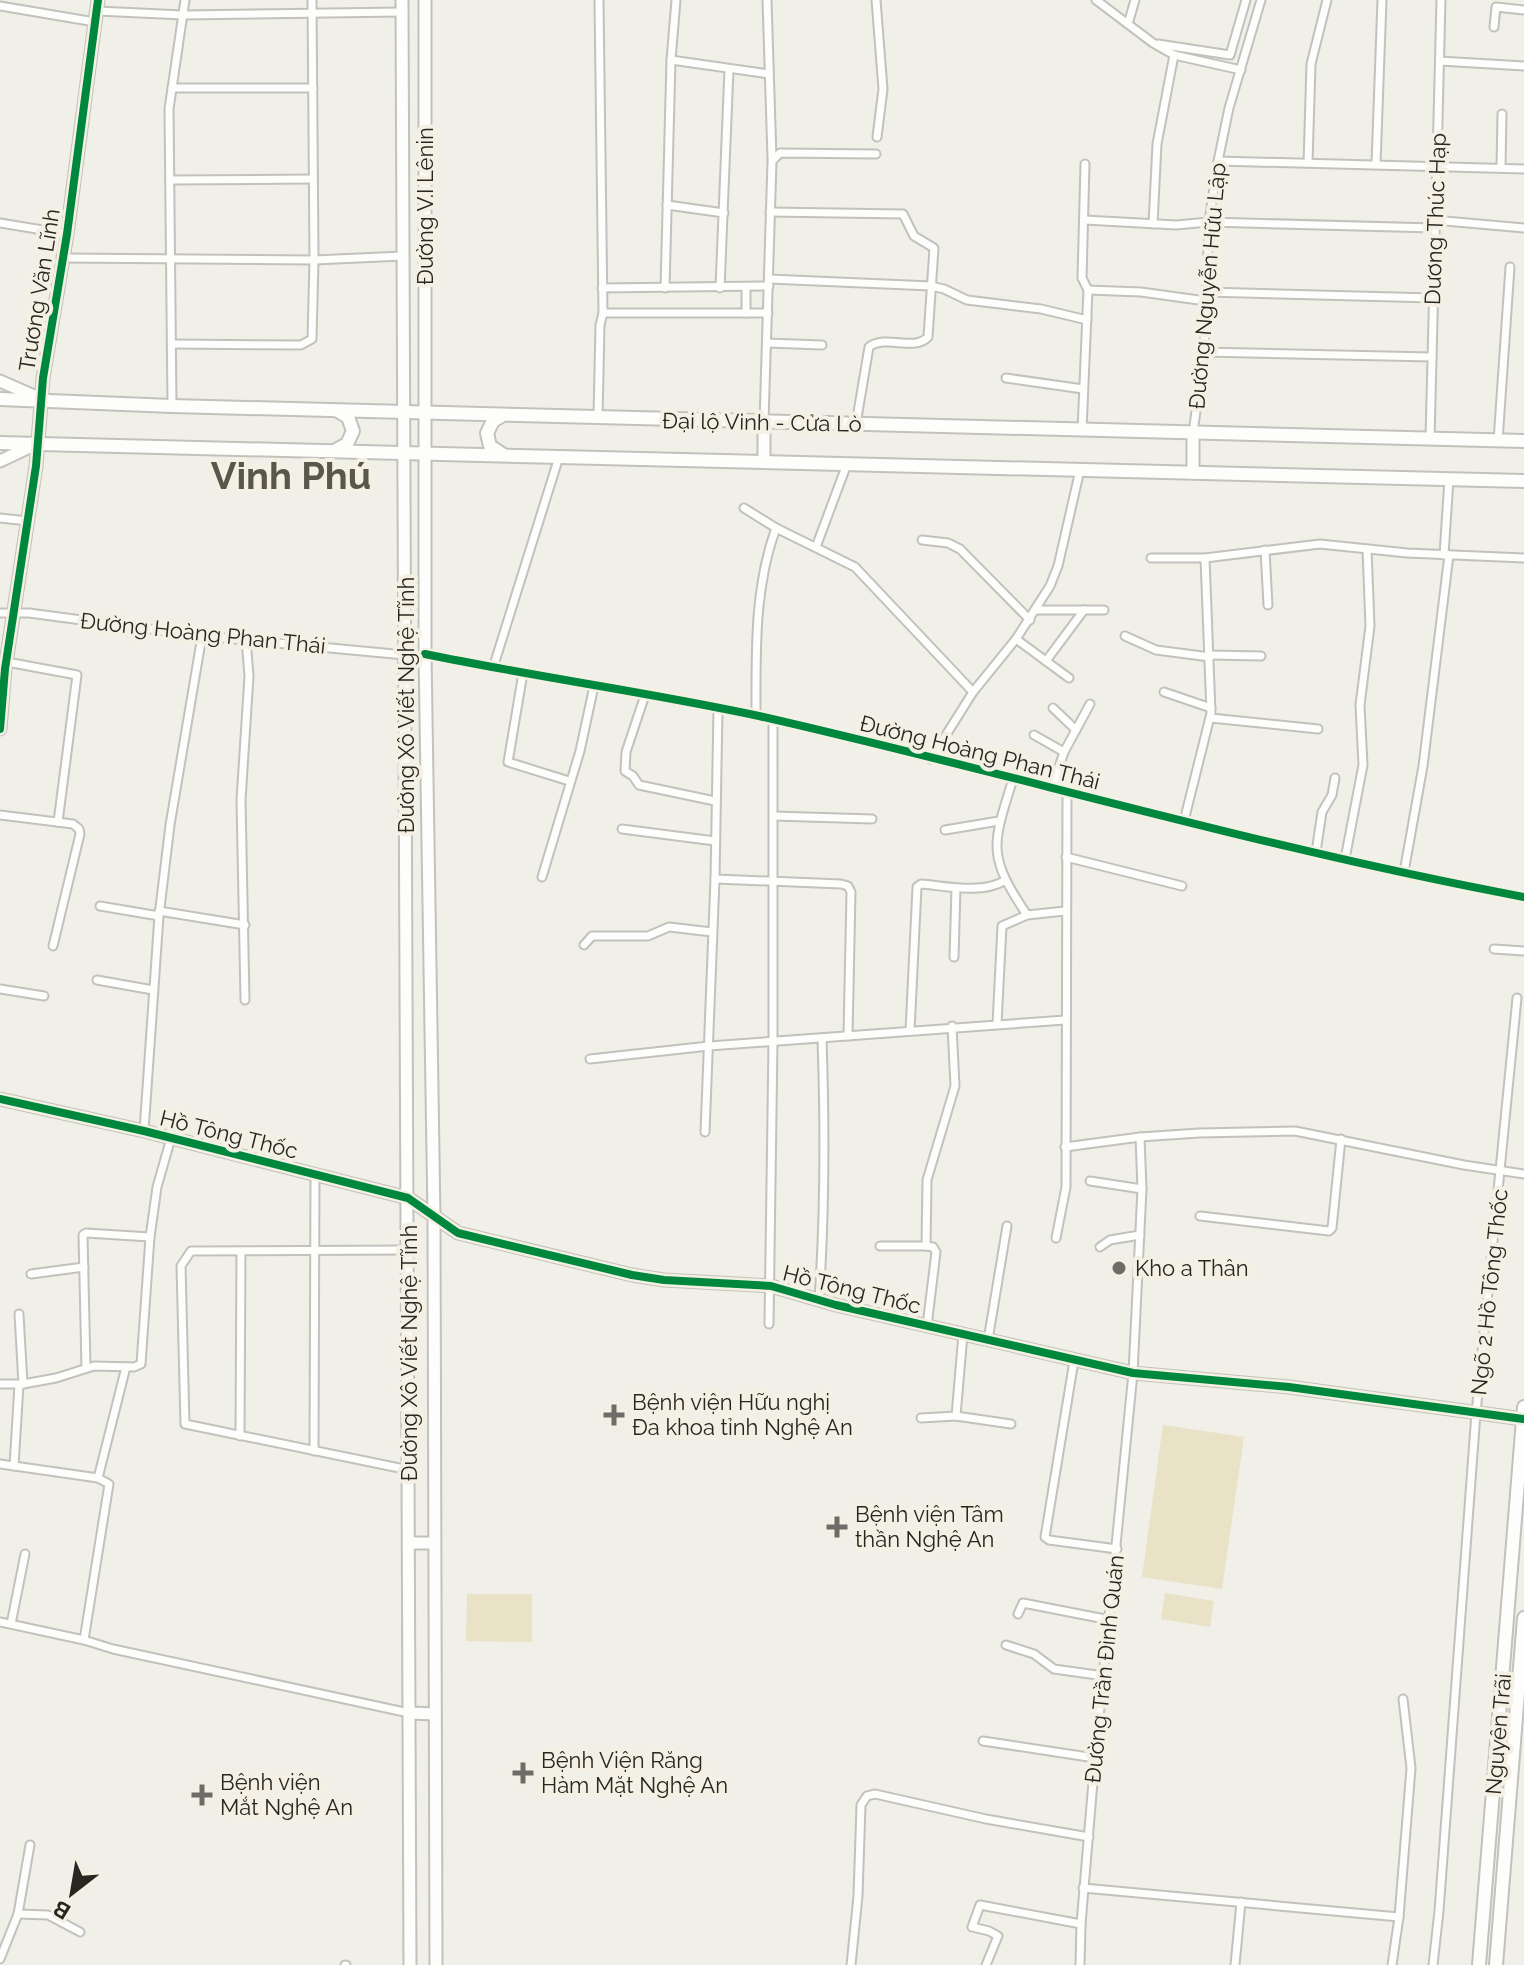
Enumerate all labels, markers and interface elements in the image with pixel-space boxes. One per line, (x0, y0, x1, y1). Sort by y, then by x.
street label: Đường V.I Lênin (412, 127, 438, 285)
street label: Dương Thúc Hạp (1419, 133, 1451, 305)
street label: Đường Nguyễn Hữu Lập (1183, 162, 1231, 410)
street label: Trương Văn Lĩnh (13, 207, 65, 373)
street label: Đại lộ Vinh - Cửa Lò (662, 407, 862, 437)
district label: Vinh Phú (211, 453, 371, 498)
street label: Đường Xô Viết Nghệ Tĩnh (393, 577, 419, 833)
street label: Đường Hoàng Phan Thái (79, 607, 327, 659)
street label: Đường Hoàng Phan Thái (857, 710, 1103, 794)
street label: Hồ Tông Thốc (157, 1104, 301, 1164)
street label: Ngõ 2 Hồ Tông Thốc (1465, 1188, 1513, 1396)
street label: Đường Xô Viết Nghệ Tĩnh (396, 1225, 422, 1481)
place label: Kho a Thân (1135, 1255, 1249, 1281)
street label: Hồ Tông Thốc (780, 1259, 924, 1319)
marker: Kho a Thân (1110, 1259, 1128, 1277)
place label: Bệnh viện Hữu nghị Đa khoa tỉnh Nghệ An (632, 1389, 853, 1440)
marker: Bệnh viện Hữu nghị Đa khoa tỉnh Nghệ An (603, 1404, 625, 1426)
place label: Bệnh viện Tâm thần Nghệ An (855, 1501, 1004, 1552)
marker: Bệnh viện Tâm thần Nghệ An (826, 1516, 848, 1538)
street label: Đường Trần Đình Quán (1079, 1554, 1129, 1784)
street label: Nguyên Trãi (1480, 1672, 1516, 1796)
place label: Bệnh Viện Răng Hàm Mặt Nghệ An (541, 1747, 728, 1798)
marker: Bệnh Viện Răng Hàm Mặt Nghệ An (512, 1762, 534, 1784)
place label: Bệnh viện Mắt Nghệ An (220, 1769, 353, 1820)
marker: Bệnh viện Mắt Nghệ An (191, 1784, 213, 1806)
north arrow (32, 1853, 112, 1933)
text: B (49, 1895, 75, 1925)

